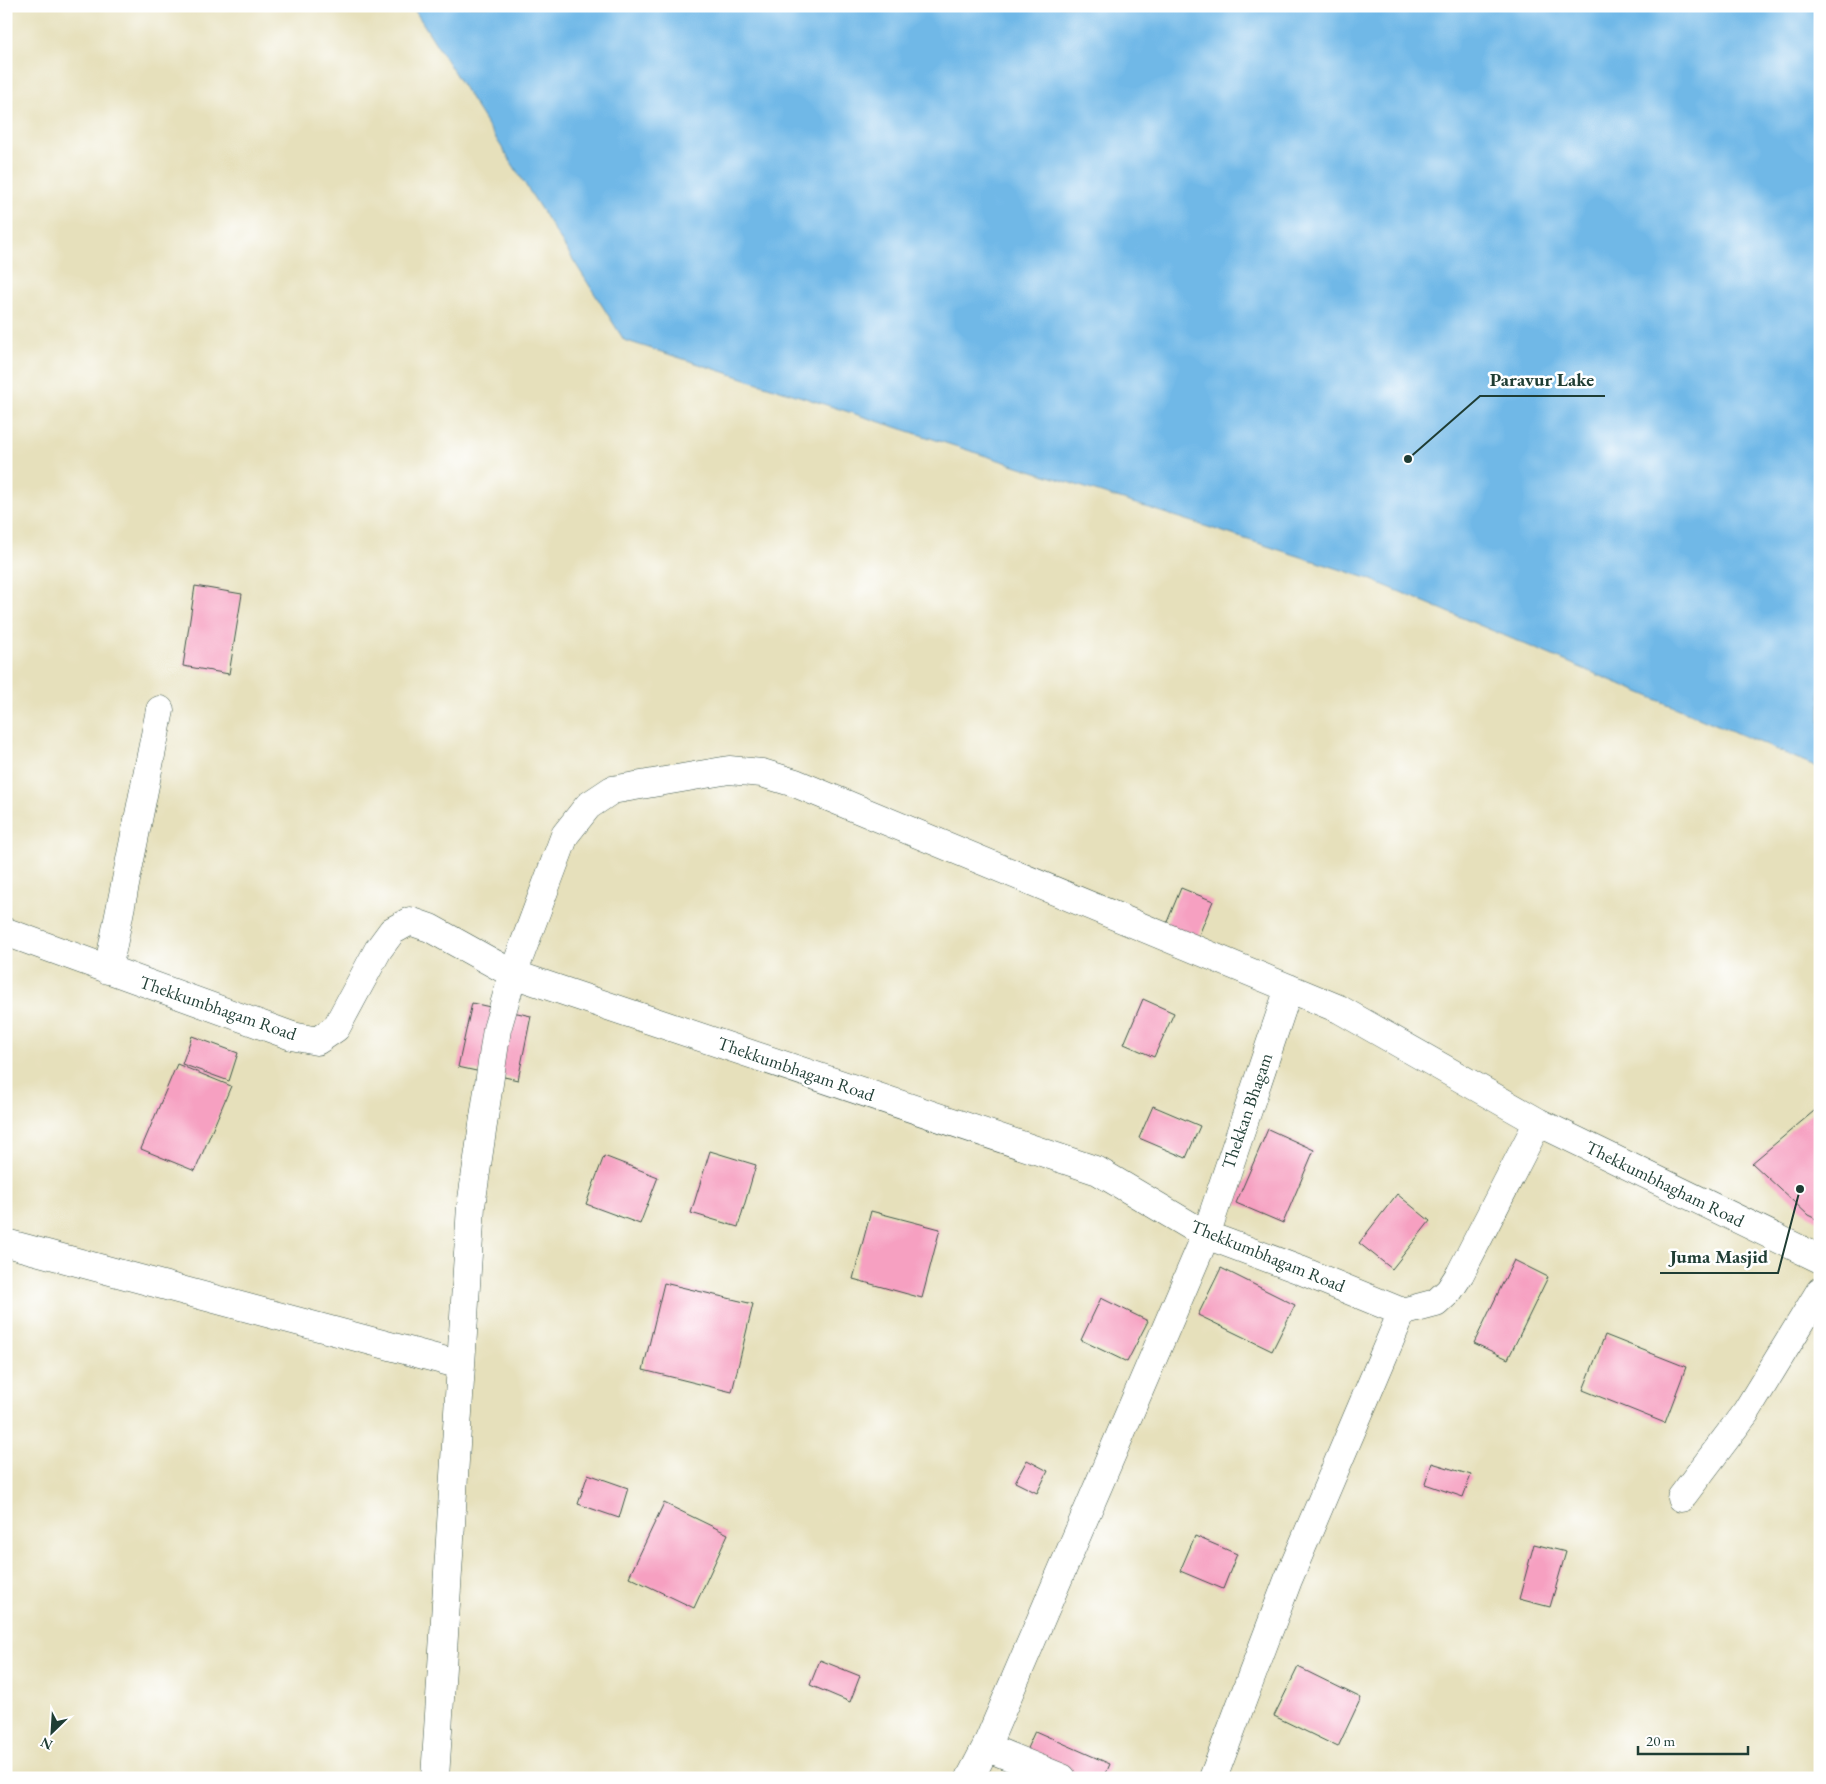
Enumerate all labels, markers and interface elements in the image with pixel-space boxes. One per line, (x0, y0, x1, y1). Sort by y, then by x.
callout: Paravur Lake (1480, 362, 1605, 396)
text: Paravur Lake (1490, 367, 1594, 392)
street label: Thekkumbhagam Road (137, 970, 301, 1045)
street label: Thekkumbhagam Road (715, 1031, 879, 1106)
street label: Thekkan Bhagam (1216, 1050, 1277, 1172)
street label: Thekkumbhagham Road (1582, 1135, 1749, 1232)
street label: Thekkumbhagam Road (1188, 1214, 1350, 1297)
callout: Juma Masjid (1660, 1239, 1778, 1273)
text: Juma Masjid (1668, 1244, 1769, 1269)
north arrow (28, 1706, 78, 1756)
scale bar (1638, 1724, 1748, 1756)
text: 20 m (1646, 1731, 1675, 1750)
text: N (37, 1733, 55, 1754)

